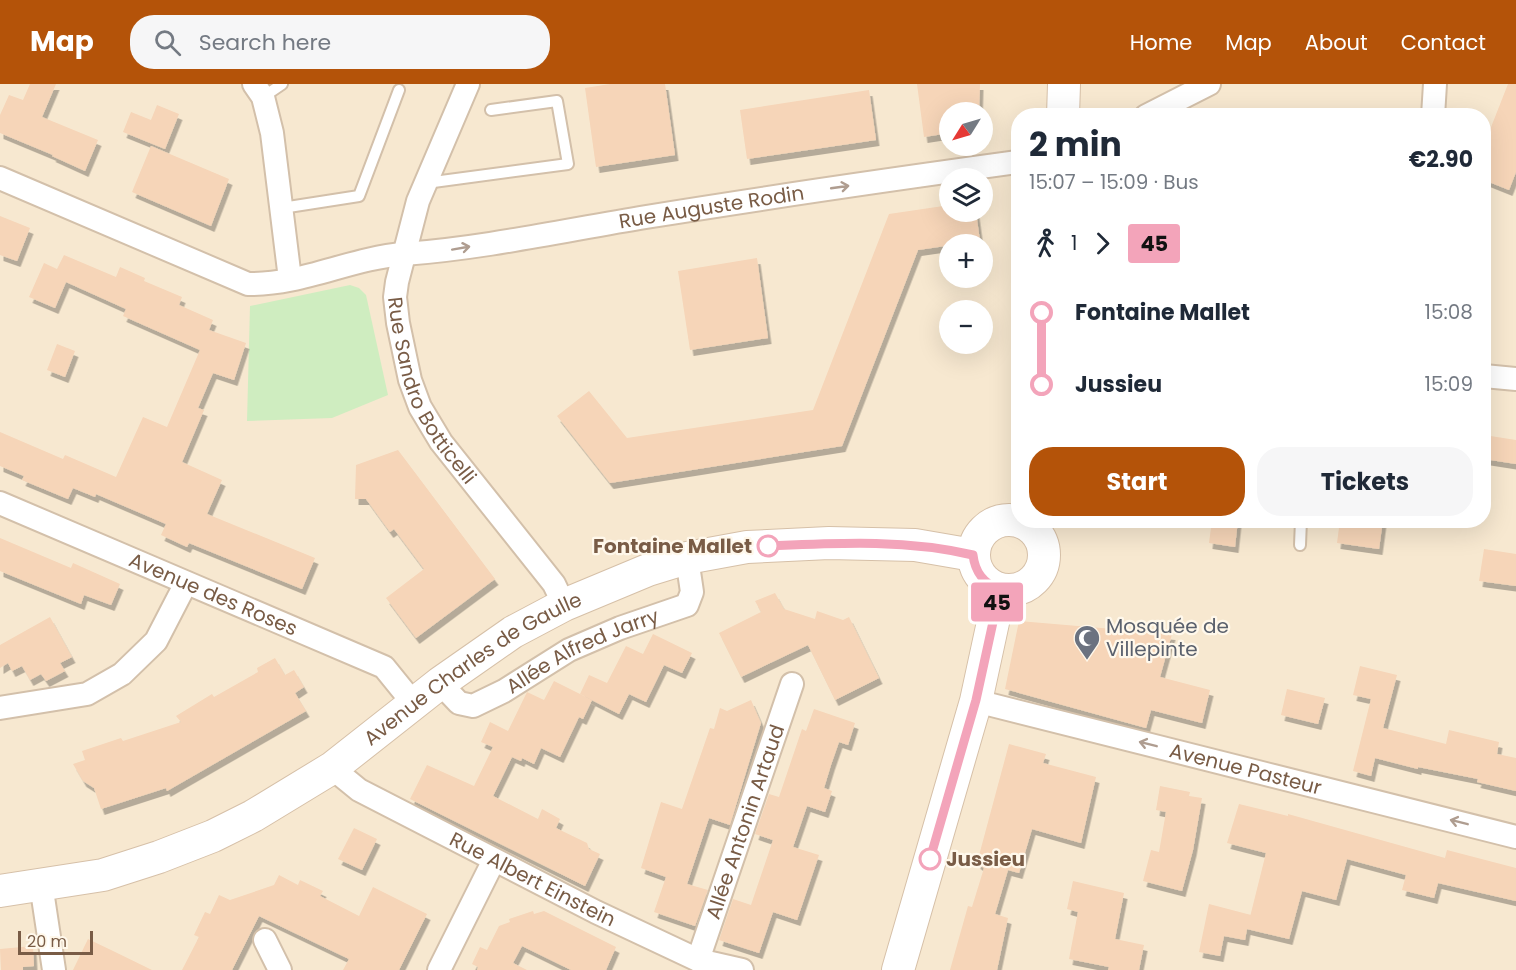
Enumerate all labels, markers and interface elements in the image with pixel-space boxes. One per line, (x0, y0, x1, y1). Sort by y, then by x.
search box (130, 15, 550, 69)
text: Map (30, 22, 94, 61)
icon: search (151, 26, 184, 59)
text: Search here (199, 27, 331, 58)
text: Home (1130, 28, 1192, 57)
text: Map (1225, 28, 1272, 57)
text: About (1305, 28, 1368, 57)
text: Contact (1401, 28, 1486, 57)
north arrow (939, 102, 993, 156)
map controls (939, 102, 993, 354)
text: 2 min (1029, 121, 1122, 168)
text: €2.90 (1409, 144, 1473, 175)
button: layers (939, 168, 993, 222)
text: 15:07 – 15:09 · Bus (1029, 168, 1199, 196)
street label: Rue Auguste Rodin (617, 179, 806, 235)
one-way arrow (830, 181, 850, 192)
icon: walk (1029, 227, 1062, 260)
icon: forward (1086, 227, 1119, 260)
text: 1 (1071, 229, 1077, 257)
text: 45 (1140, 229, 1168, 258)
button: + (939, 234, 993, 288)
one-way arrow (451, 242, 471, 253)
street label: Rue Sandro Botticelli (381, 295, 483, 490)
text: Fontaine Mallet (1075, 297, 1250, 328)
text: 15:08 (1425, 298, 1473, 326)
button: − (939, 300, 993, 354)
text: Jussieu (1075, 369, 1162, 400)
text: 15:09 (1425, 370, 1473, 398)
button: Start (1029, 447, 1245, 516)
button: Tickets (1257, 447, 1473, 516)
place label: Fontaine Mallet (593, 532, 752, 560)
marker: Fontaine Mallet (757, 535, 779, 557)
street label: Avenue des Roses (125, 546, 302, 642)
line badge: 45 (970, 582, 1024, 622)
street label: Avenue Charles de Gaulle (358, 585, 586, 752)
text: 45 (983, 588, 1011, 617)
street label: Allée Alfred Jarry (501, 602, 662, 700)
place label: Mosquée de Villepinte (1106, 612, 1229, 663)
mosque icon: Mosquée de Villepinte (1072, 623, 1102, 661)
street label: Allée Antonin Artaud (699, 721, 791, 923)
street label: Avenue Pasteur (1167, 736, 1325, 802)
one-way arrow (1139, 738, 1158, 749)
one-way arrow (1450, 816, 1469, 828)
street label: Rue Albert Einstein (445, 825, 620, 933)
place label: Jussieu (946, 845, 1025, 873)
marker: Jussieu (919, 848, 941, 870)
scale bar (18, 928, 93, 956)
text: 20 m (27, 930, 67, 953)

